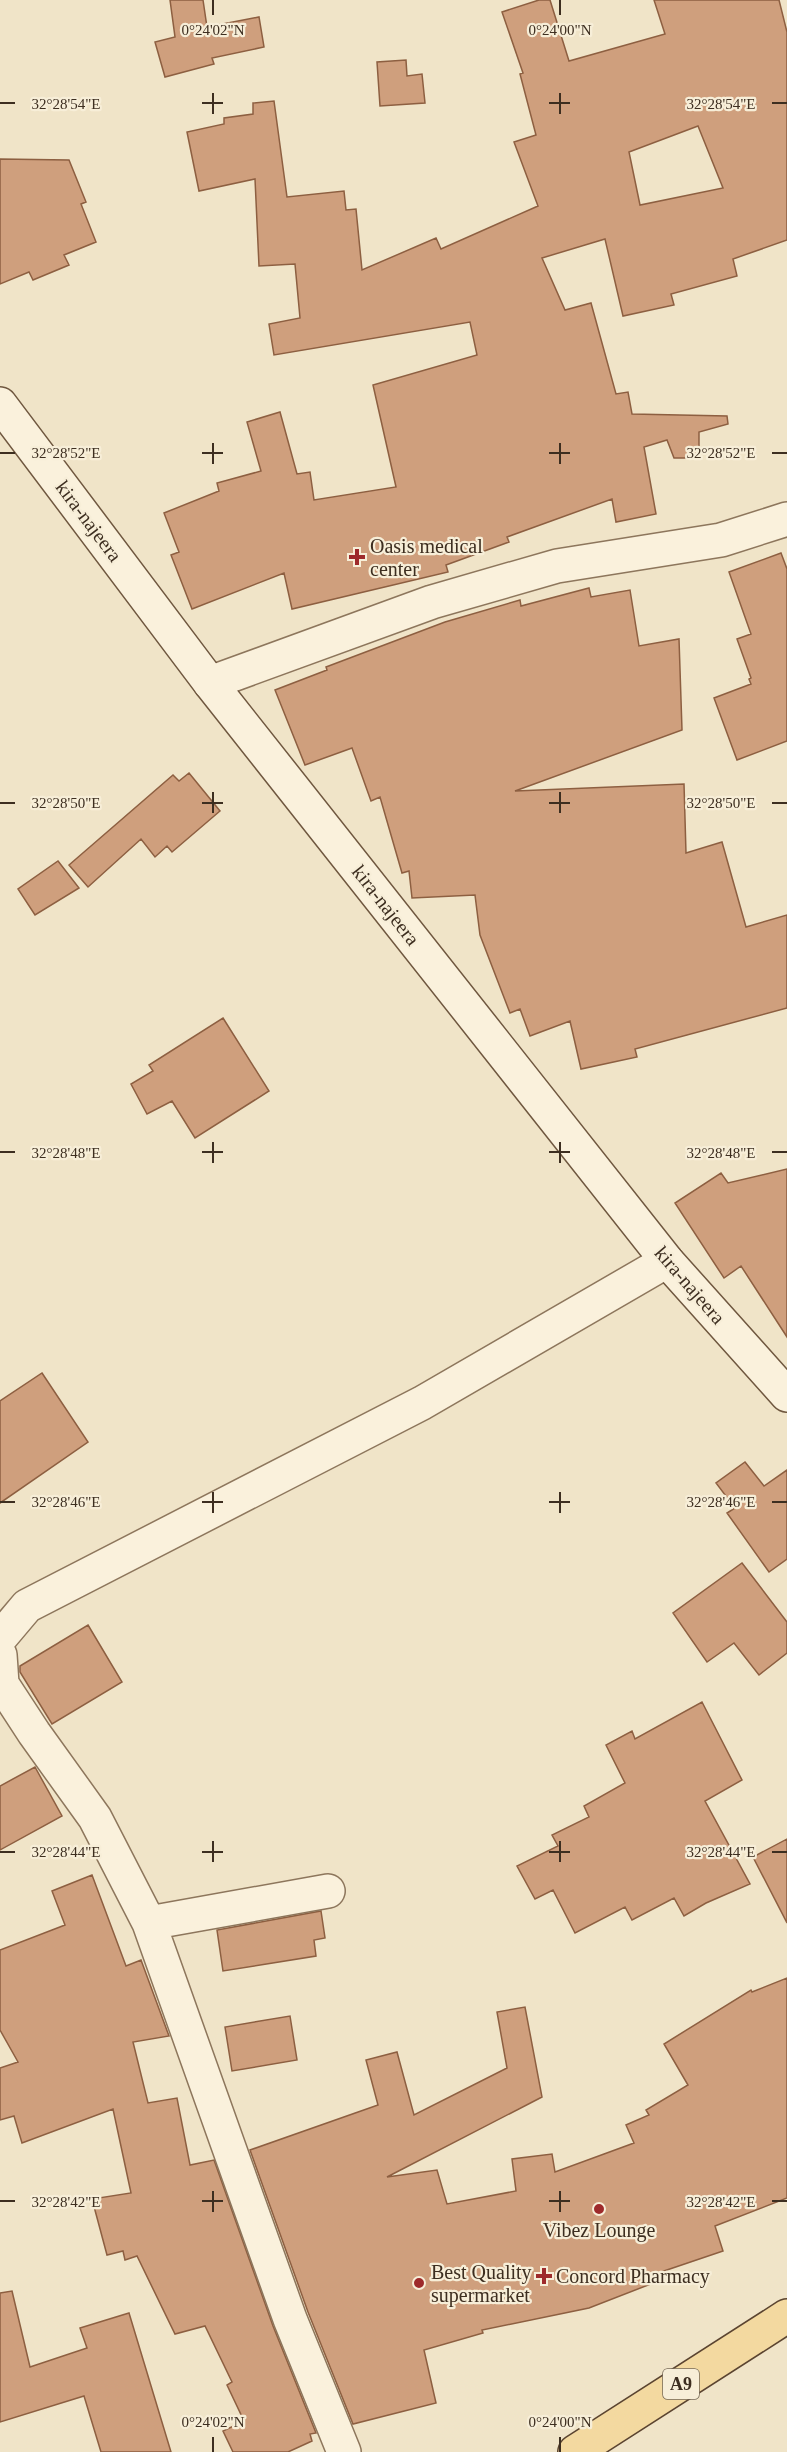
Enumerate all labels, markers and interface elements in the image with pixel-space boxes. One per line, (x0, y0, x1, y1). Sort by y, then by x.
text: 0°24'02"N (181, 22, 245, 38)
text: 0°24'00"N (528, 22, 592, 38)
text: 32°28'54"E (32, 96, 101, 112)
text: 32°28'54"E (687, 96, 756, 112)
text: 32°28'52"E (32, 445, 101, 461)
text: 32°28'52"E (687, 445, 756, 461)
street label: kira-najeera (51, 476, 127, 566)
place label: Oasis medical center (370, 535, 483, 580)
marker: Oasis medical center (348, 548, 366, 566)
text: 32°28'50"E (32, 795, 101, 811)
text: 32°28'50"E (687, 795, 756, 811)
street label: kira-najeera (347, 861, 424, 950)
text: 32°28'48"E (32, 1145, 101, 1161)
text: 32°28'48"E (687, 1145, 756, 1161)
street label: kira-najeera (650, 1242, 730, 1329)
text: 32°28'46"E (32, 1494, 101, 1510)
text: 32°28'46"E (687, 1494, 756, 1510)
text: 32°28'44"E (32, 1844, 101, 1860)
text: 32°28'44"E (687, 1844, 756, 1860)
text: 32°28'42"E (32, 2194, 101, 2210)
text: 32°28'42"E (687, 2194, 756, 2210)
marker: Vibez Lounge (592, 2202, 606, 2216)
place label: Vibez Lounge (543, 2219, 655, 2242)
place label: Best Quality supermarket (431, 2261, 532, 2307)
place label: Concord Pharmacy (556, 2265, 710, 2288)
marker: Concord Pharmacy (537, 2269, 551, 2283)
marker: Best Quality supermarket (412, 2276, 426, 2290)
road number: A9 (663, 2369, 699, 2399)
text: 0°24'02"N (181, 2414, 245, 2430)
text: 0°24'00"N (528, 2414, 592, 2430)

